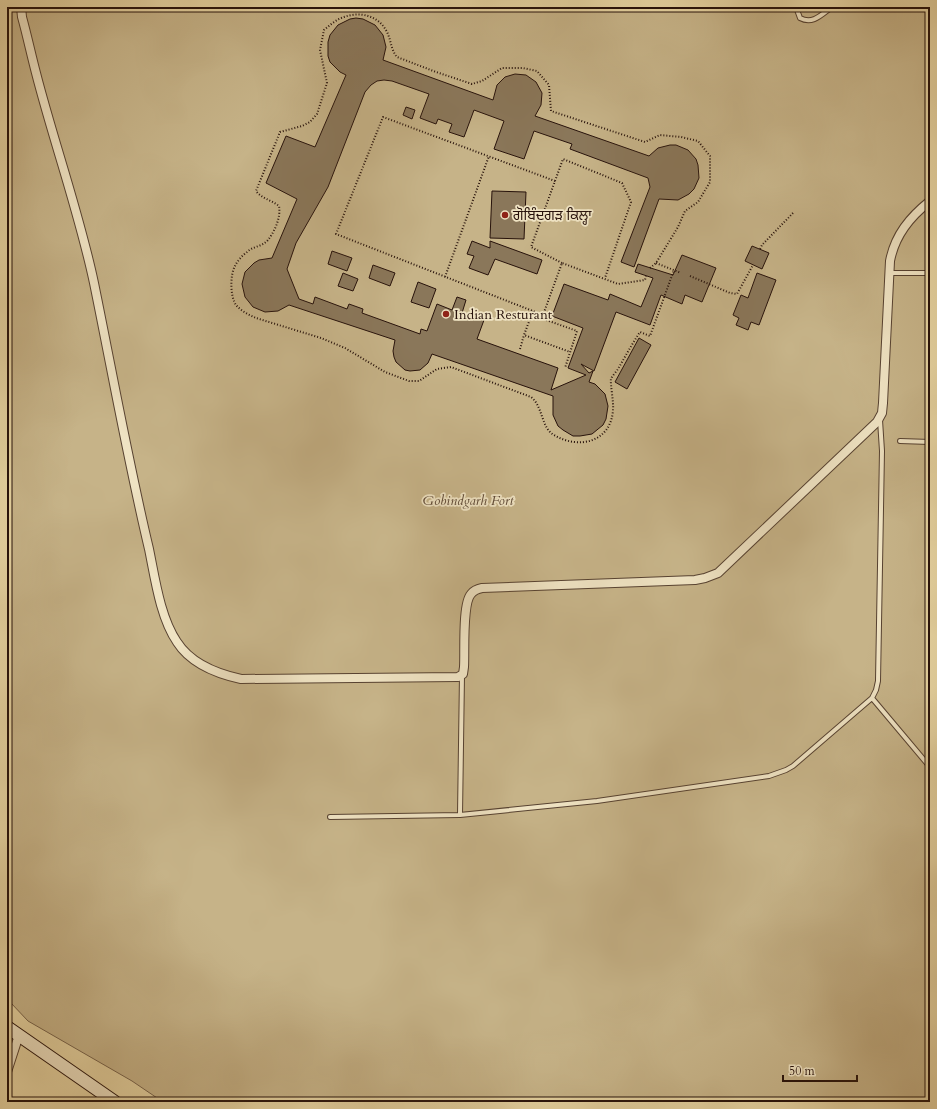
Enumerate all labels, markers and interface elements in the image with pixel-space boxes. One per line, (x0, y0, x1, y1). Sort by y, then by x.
place label: ਗੋਬਿੰਦਗੜ ਕਿਲ੍ਹਾ (512, 206, 592, 225)
marker: ਗੋਬਿੰਦਗੜ ਕਿਲ੍ਹਾ (500, 210, 510, 220)
place label: Indian Resturant (454, 305, 553, 324)
marker: Indian Resturant (441, 309, 451, 319)
park label: Gobindgarh Fort (423, 491, 514, 510)
scale bar (783, 1057, 857, 1083)
text: 50 m (789, 1063, 816, 1079)

